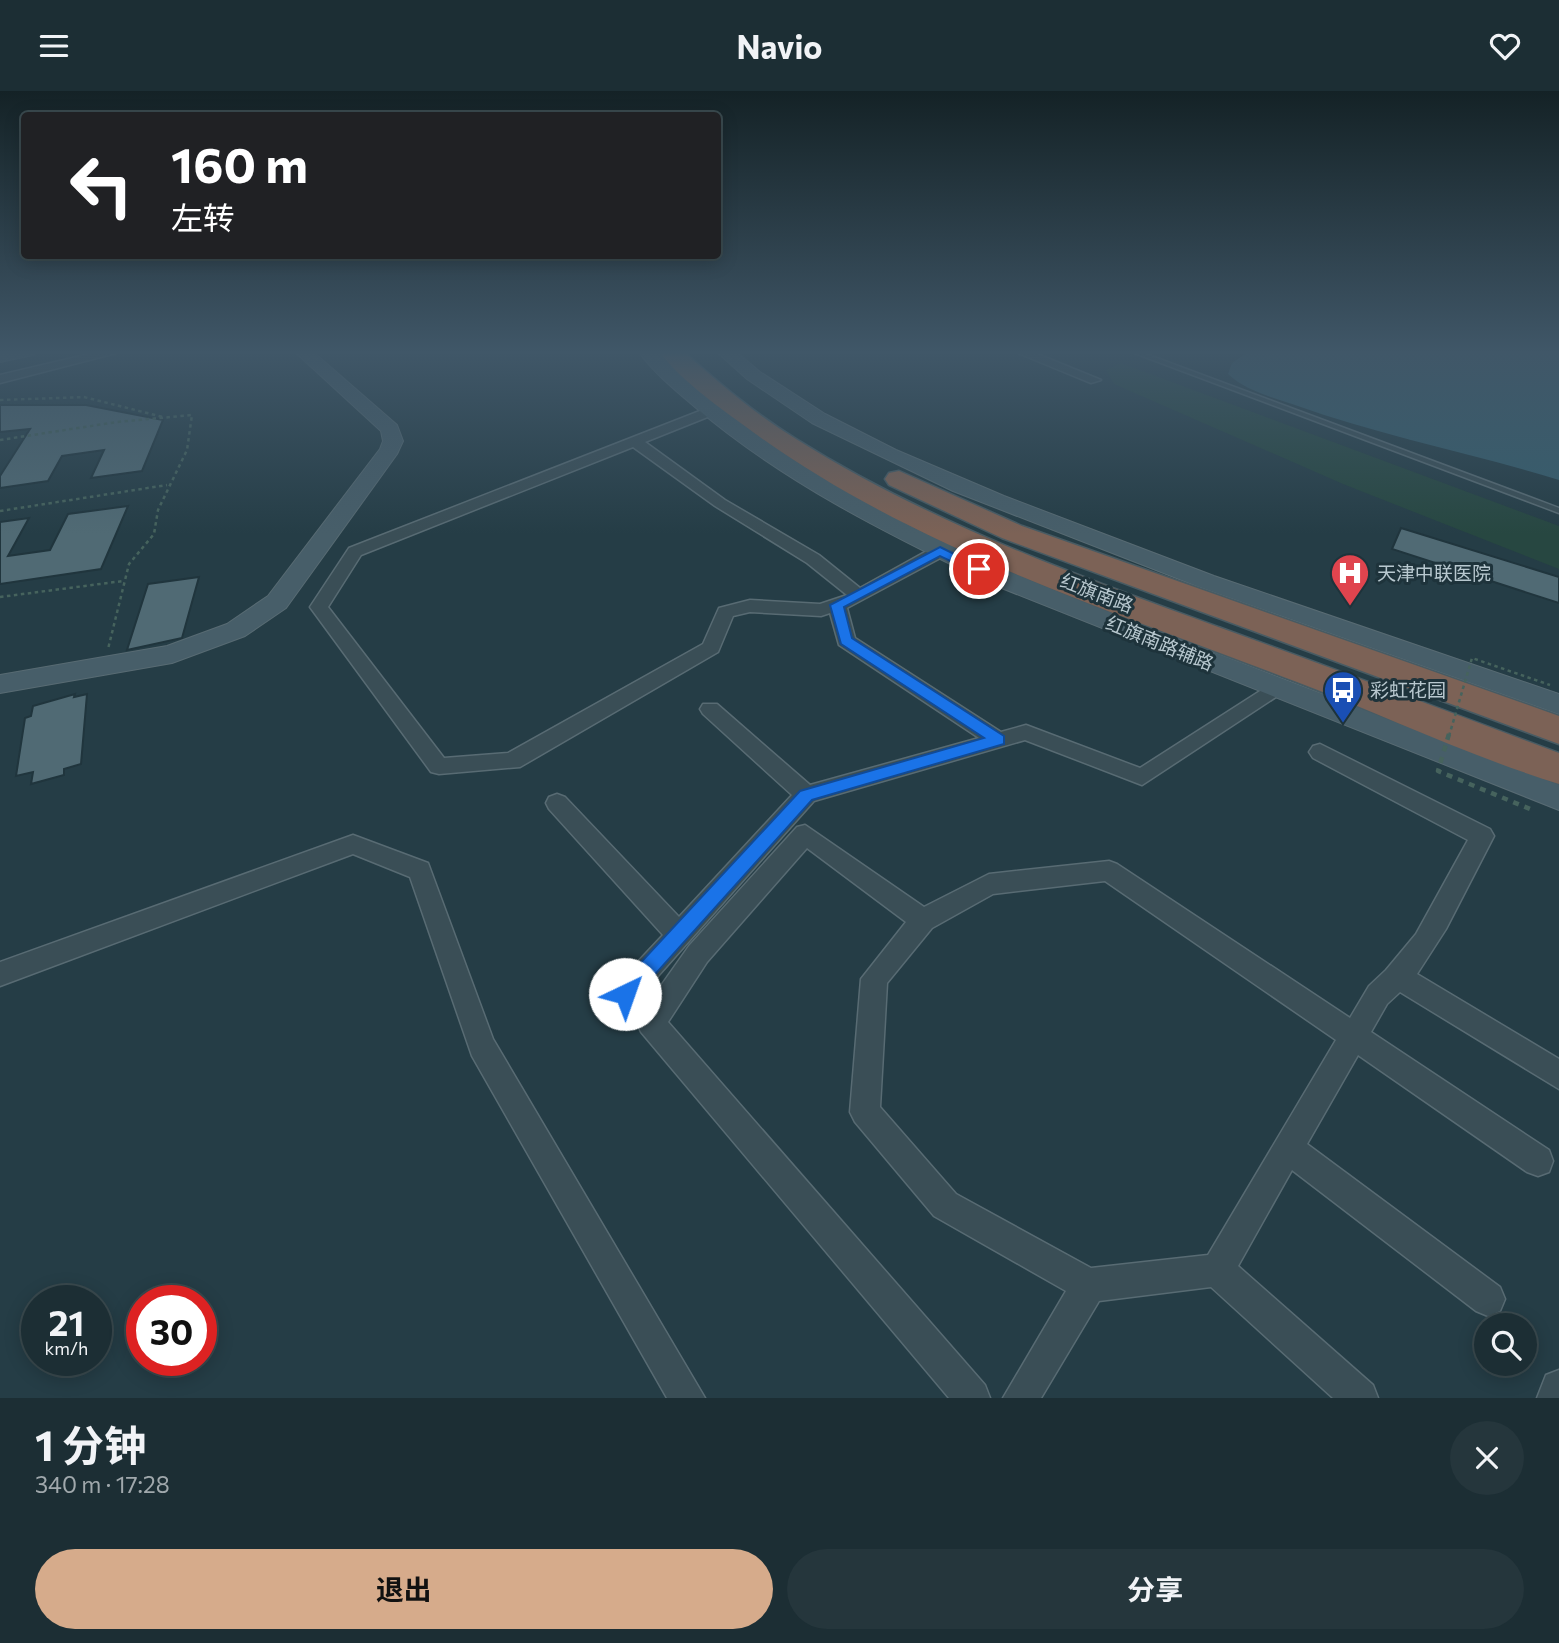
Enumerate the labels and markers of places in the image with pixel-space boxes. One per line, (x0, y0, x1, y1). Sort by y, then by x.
pin (949, 539, 1009, 599)
hospital icon: 天津中联医院 (1329, 552, 1371, 607)
place label: 天津中联医院 (1377, 561, 1491, 584)
bus stop icon: 彩虹花园 (1322, 669, 1364, 724)
place label: 彩虹花园 (1370, 678, 1446, 701)

